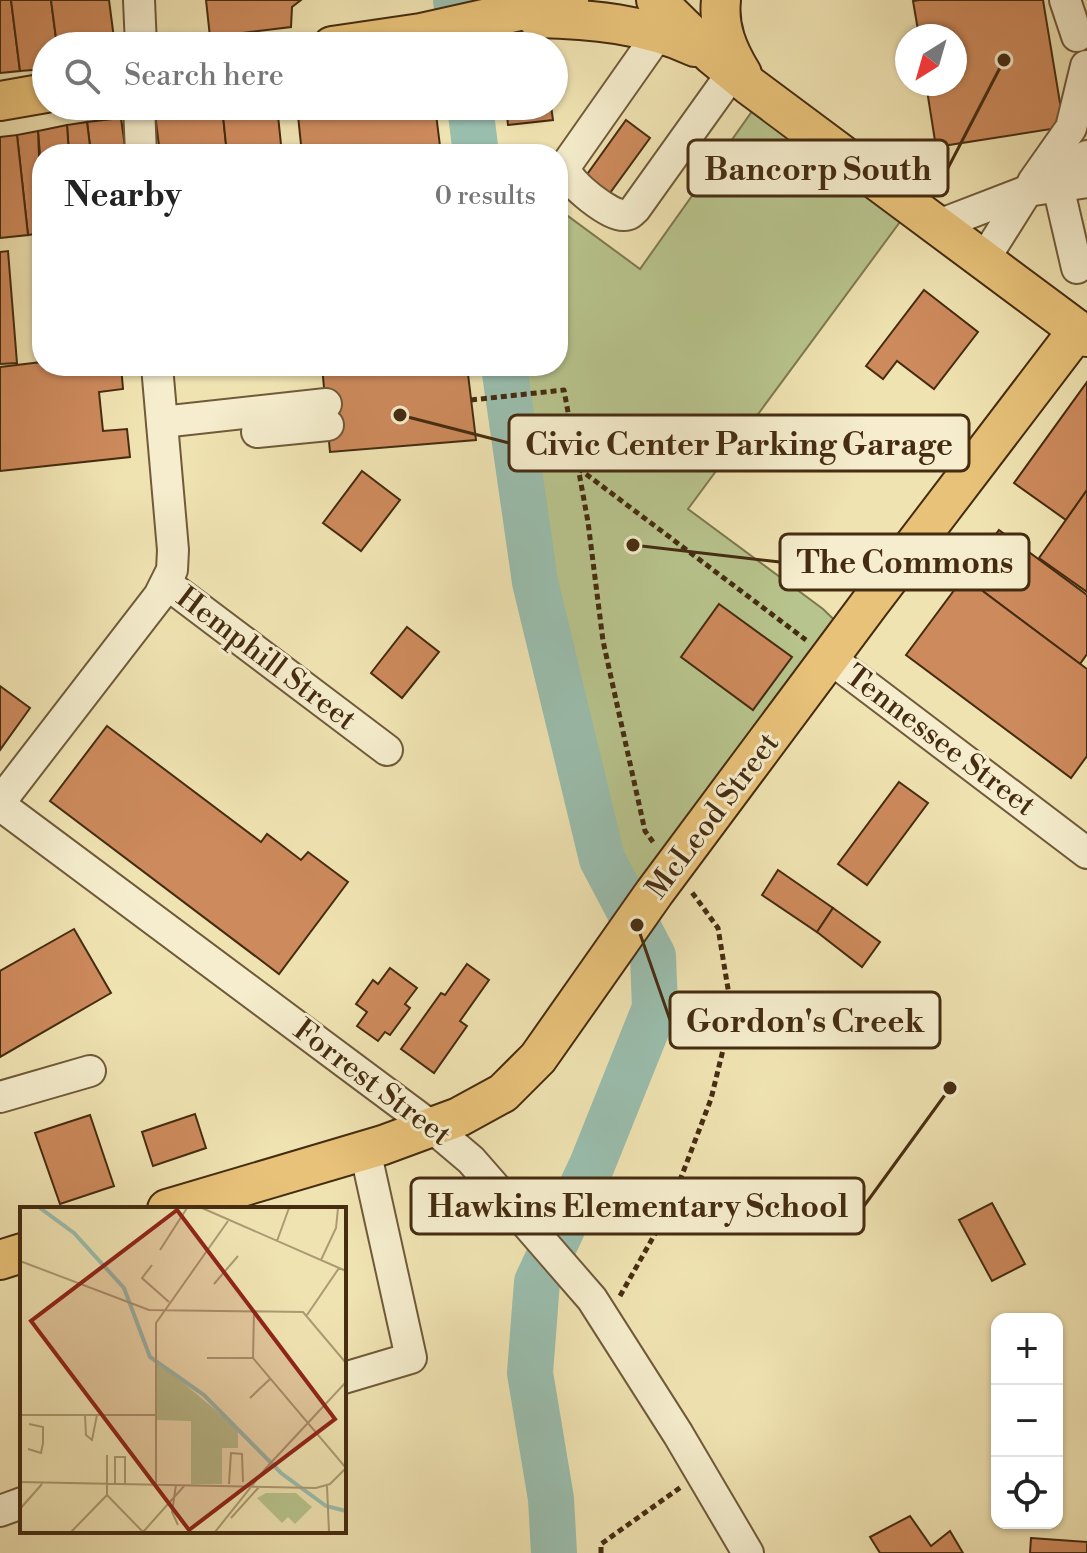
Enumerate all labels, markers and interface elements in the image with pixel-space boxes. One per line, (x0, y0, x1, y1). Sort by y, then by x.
north arrow (895, 24, 967, 96)
search box (32, 32, 568, 120)
icon: search (60, 54, 104, 98)
text: Search here (124, 57, 284, 95)
callout: Bancorp South (688, 140, 948, 196)
text: Bancorp South (704, 150, 932, 190)
text: Nearby (64, 175, 182, 217)
text: 0 results (435, 180, 536, 212)
callout: Civic Center Parking Garage (509, 415, 969, 471)
text: Civic Center Parking Garage (525, 425, 953, 465)
callout: The Commons (780, 534, 1029, 590)
text: The Commons (797, 543, 1013, 583)
street label: Hemphill Street (168, 579, 364, 739)
street label: Tennessee Street (837, 657, 1043, 825)
street label: McLeod Street (638, 725, 788, 907)
callout: Gordon's Creek (670, 992, 940, 1048)
text: Gordon's Creek (686, 1002, 925, 1042)
street label: Forrest Street (286, 1011, 459, 1155)
callout: Hawkins Elementary School (411, 1178, 864, 1234)
text: Hawkins Elementary School (428, 1187, 849, 1227)
inset map (20, 1207, 346, 1533)
map controls (991, 1313, 1063, 1529)
button: + (991, 1313, 1063, 1385)
button: − (991, 1385, 1063, 1457)
button: locate (991, 1457, 1063, 1529)

